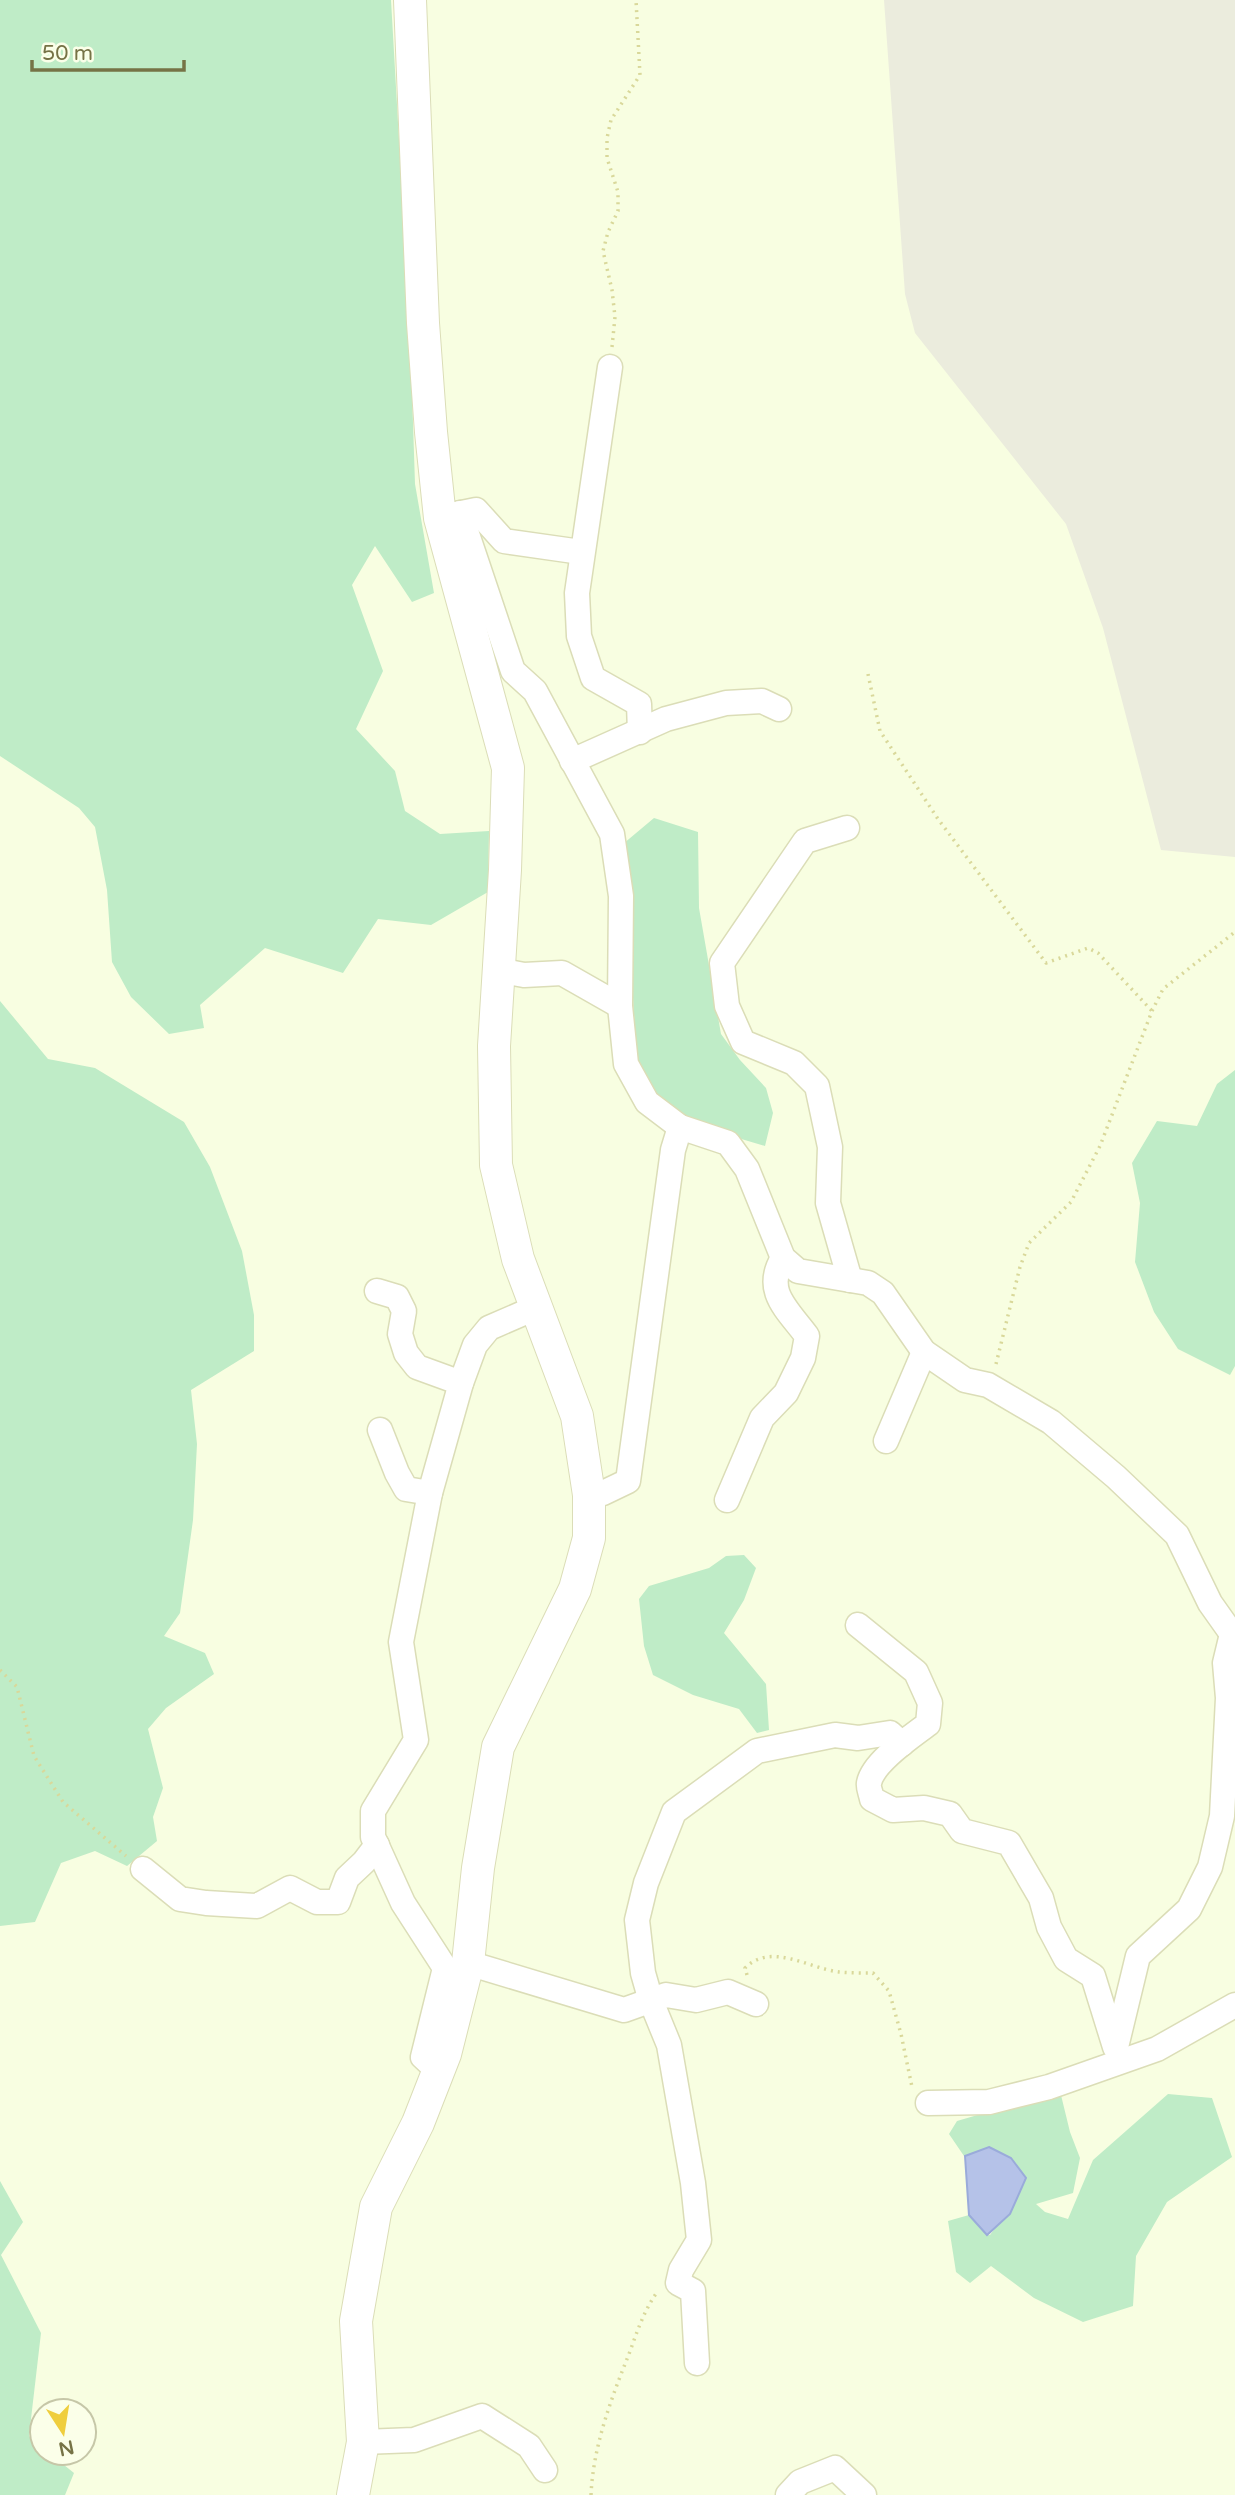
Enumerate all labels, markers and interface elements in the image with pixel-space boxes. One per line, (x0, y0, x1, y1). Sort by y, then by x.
scale bar (32, 28, 184, 72)
text: 50 m (42, 41, 93, 66)
north arrow (28, 2397, 98, 2467)
text: N (57, 2435, 76, 2460)

